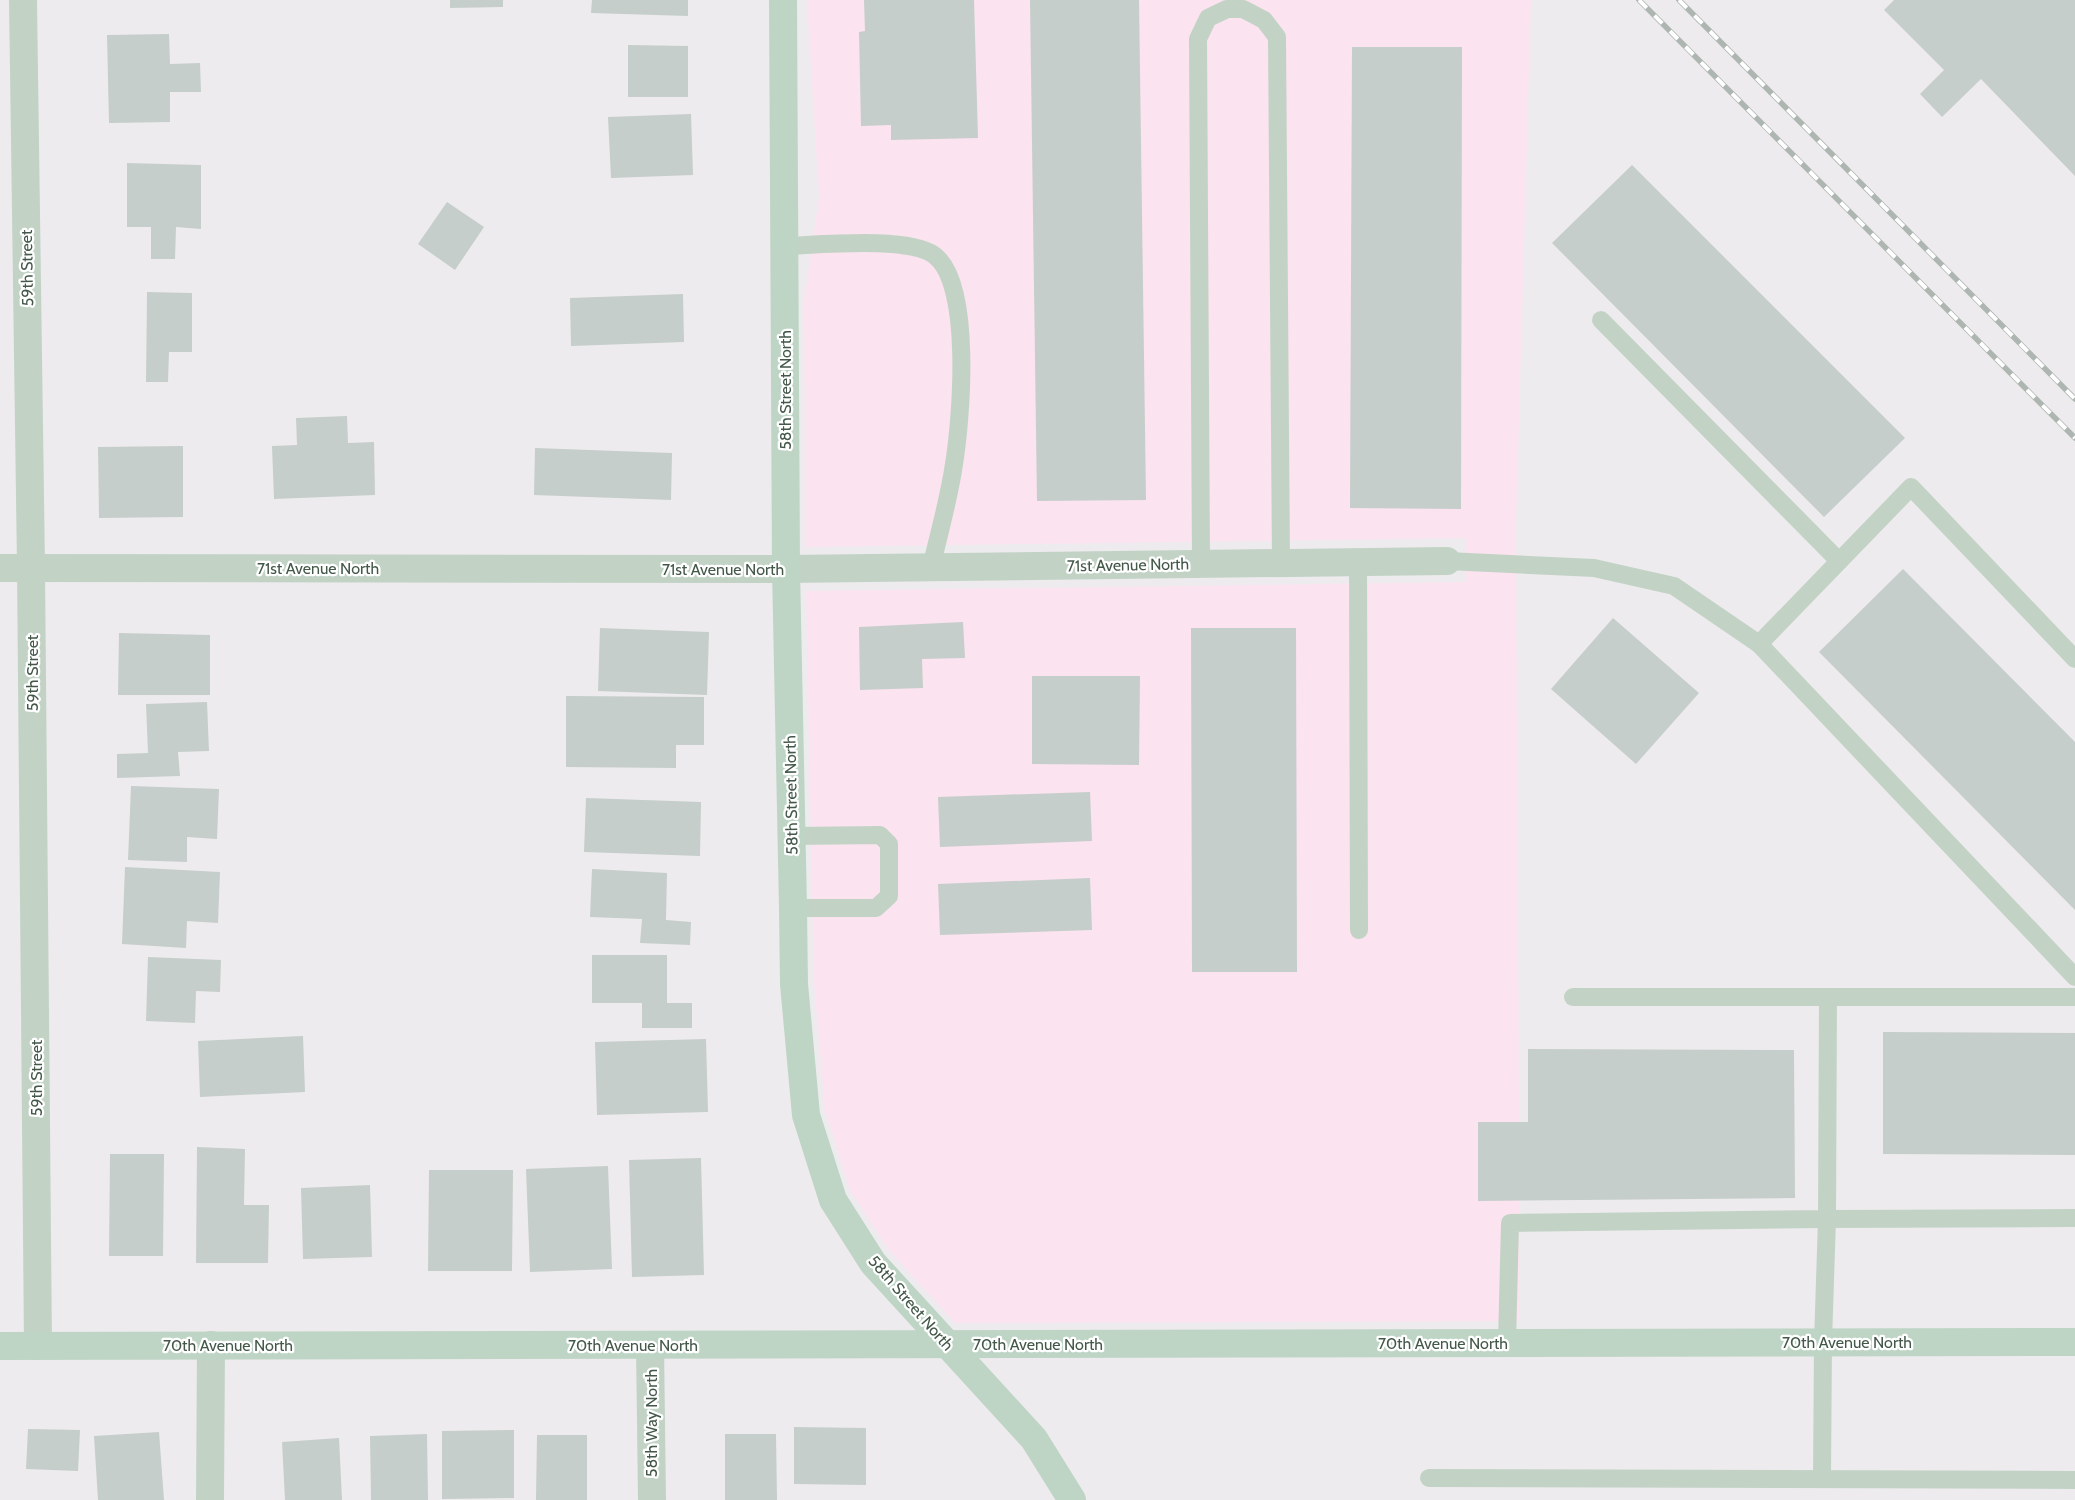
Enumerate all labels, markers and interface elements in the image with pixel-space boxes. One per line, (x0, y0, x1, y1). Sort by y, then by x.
street label: 59th Street (17, 229, 37, 306)
street label: 58th Street North (776, 330, 795, 450)
street label: 71st Avenue North (1067, 554, 1189, 576)
street label: 71st Avenue North (257, 559, 379, 578)
street label: 71st Avenue North (662, 560, 784, 579)
street label: 59th Street (23, 634, 42, 711)
street label: 58th Street North (780, 735, 802, 855)
street label: 59th Street (27, 1039, 46, 1116)
street label: 58th Street North (865, 1252, 957, 1354)
street label: 70th Avenue North (1782, 1333, 1912, 1352)
street label: 70th Avenue North (1378, 1334, 1508, 1353)
street label: 70th Avenue North (973, 1335, 1103, 1354)
street label: 70th Avenue North (163, 1336, 293, 1355)
street label: 70th Avenue North (568, 1336, 698, 1355)
street label: 58th Way North (642, 1369, 661, 1477)

